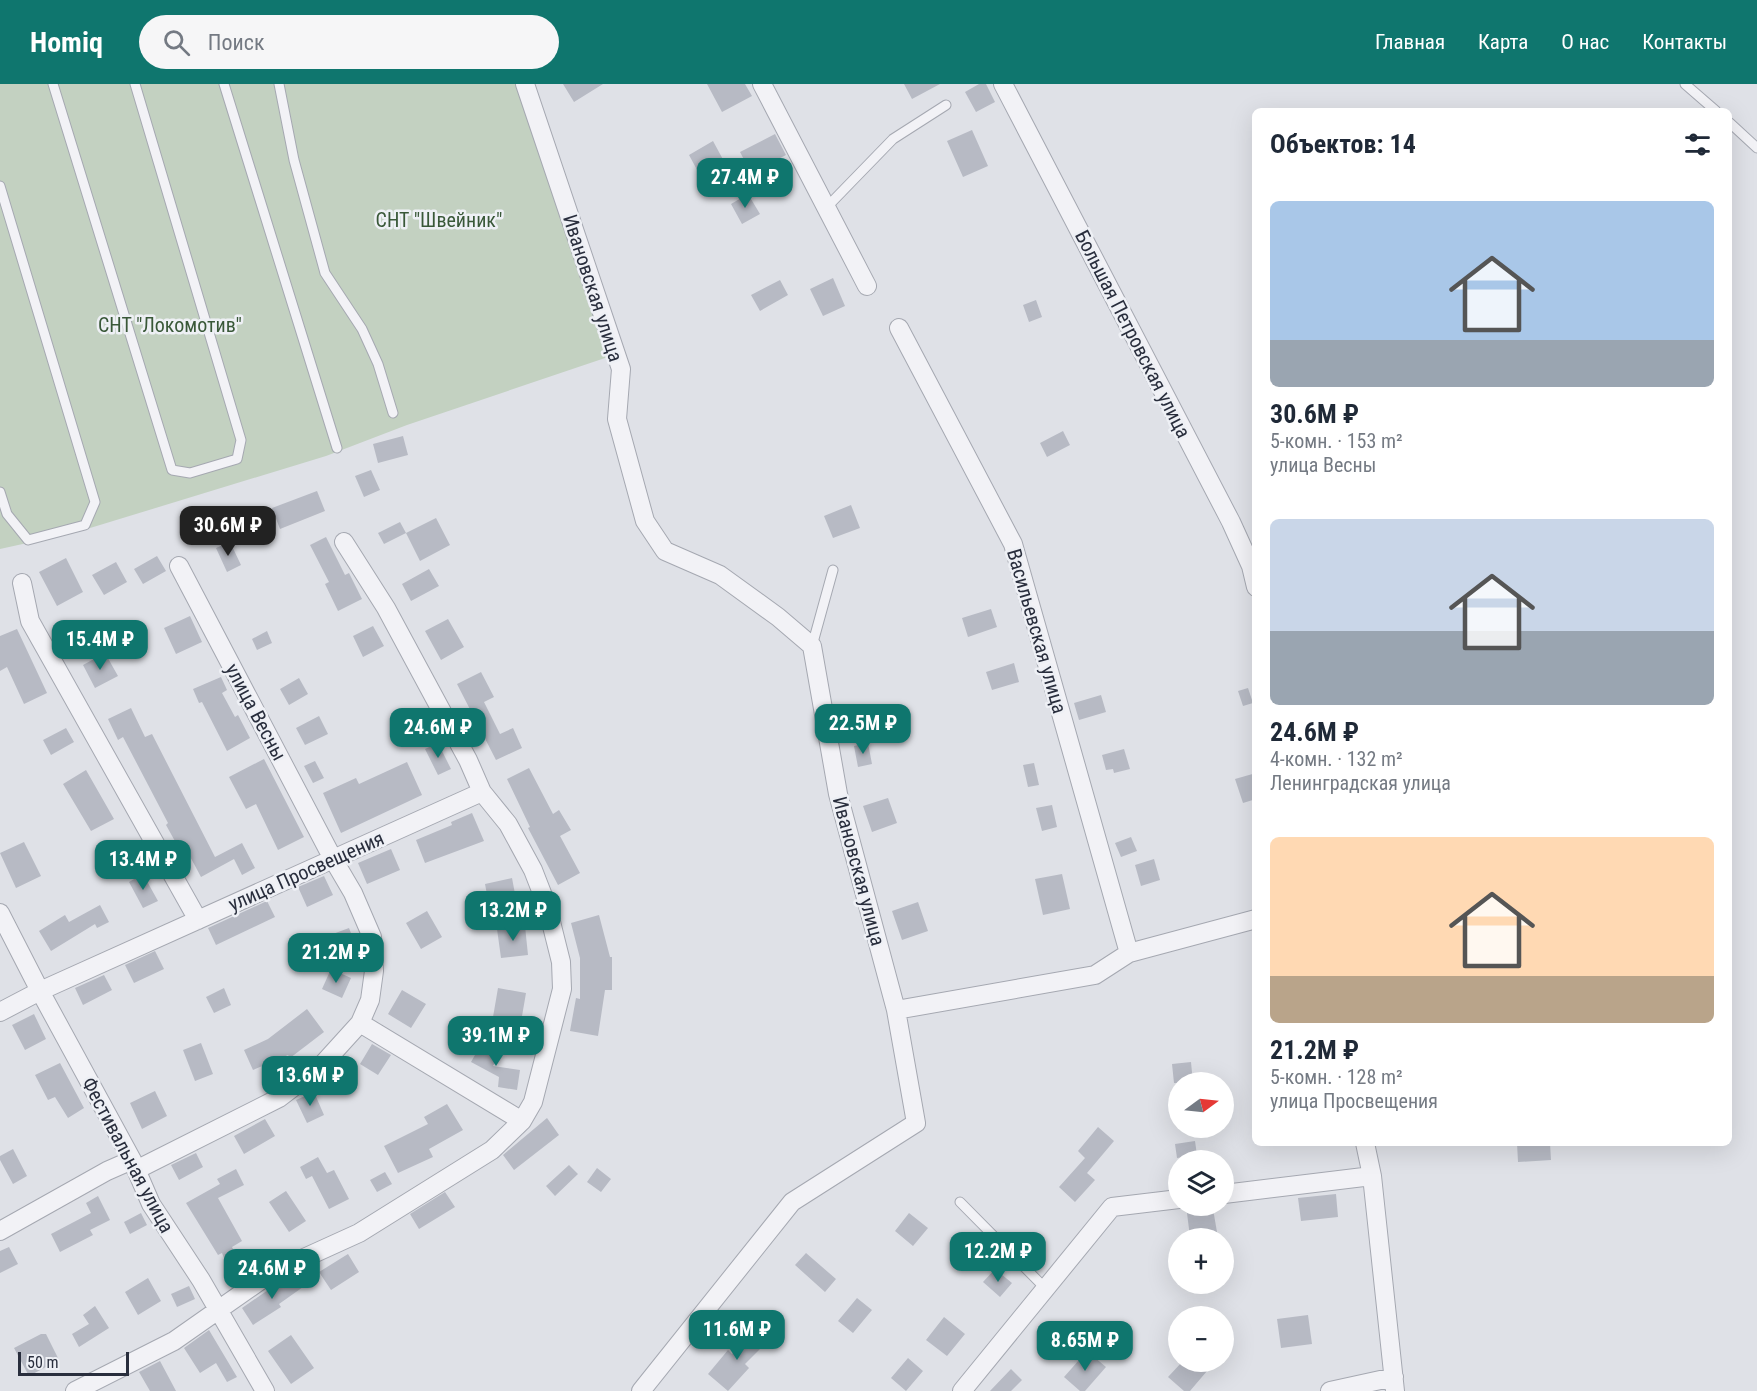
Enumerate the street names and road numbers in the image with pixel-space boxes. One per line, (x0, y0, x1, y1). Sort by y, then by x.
street label: Ивановская улица (558, 211, 628, 365)
street label: Большая Петровская улица (1070, 226, 1196, 442)
street label: Васильевская улица (1002, 546, 1072, 716)
street label: улица Весны (220, 659, 292, 765)
street label: Ивановская улица (828, 794, 890, 948)
street label: улица Просвещения (224, 826, 388, 916)
street label: Фестивальная улица (77, 1073, 179, 1237)

